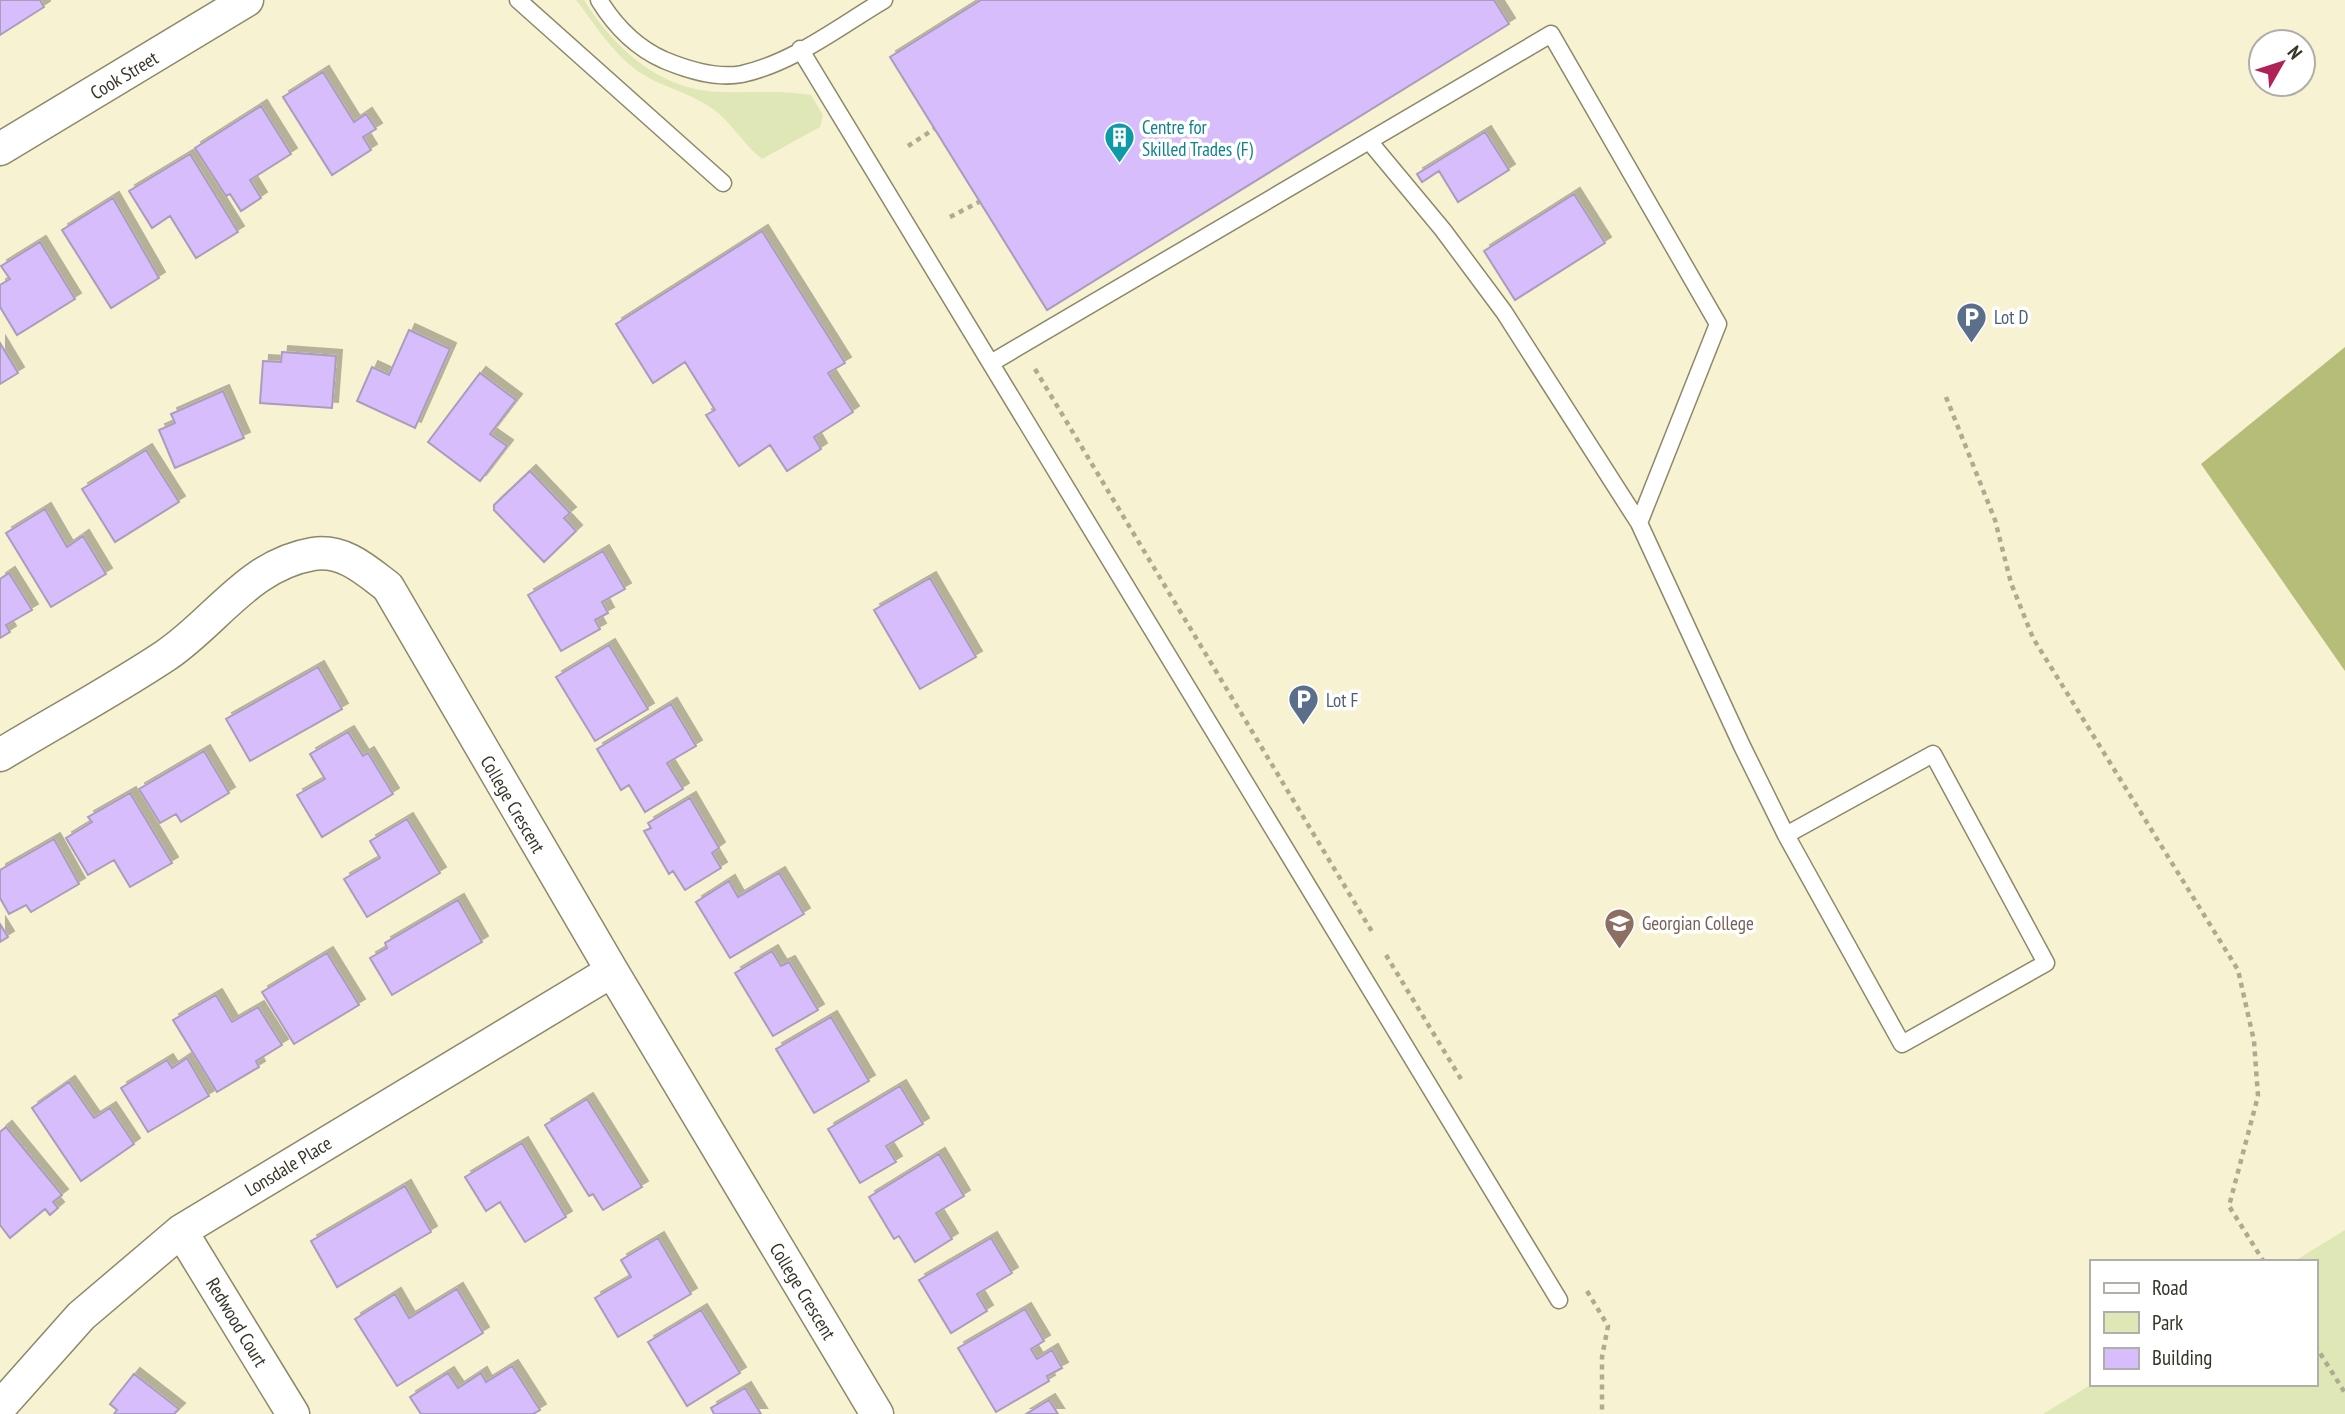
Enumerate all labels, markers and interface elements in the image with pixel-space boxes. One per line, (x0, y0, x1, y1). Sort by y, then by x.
north arrow (2247, 28, 2317, 98)
text: N (2283, 41, 2308, 64)
street label: Cook Street (86, 45, 163, 105)
place label: Centre for Skilled Trades (F) (1142, 115, 1254, 161)
building icon: Centre for Skilled Trades (F) (1102, 121, 1136, 165)
parking icon: Lot D (1954, 300, 1988, 344)
place label: Lot D (1994, 305, 2029, 329)
parking icon: Lot F (1286, 683, 1320, 727)
place label: Lot F (1326, 688, 1359, 712)
street label: College Crescent (475, 751, 551, 858)
school or university icon: Georgian College (1602, 906, 1636, 950)
place label: Georgian College (1642, 911, 1754, 935)
street label: Lonsdale Place (240, 1131, 336, 1201)
street label: College Crescent (765, 1238, 842, 1344)
legend (2090, 1260, 2317, 1386)
street label: Redwood Court (201, 1273, 273, 1372)
text: Road (2152, 1274, 2188, 1301)
text: Park (2152, 1309, 2183, 1336)
text: Building (2152, 1344, 2212, 1371)

